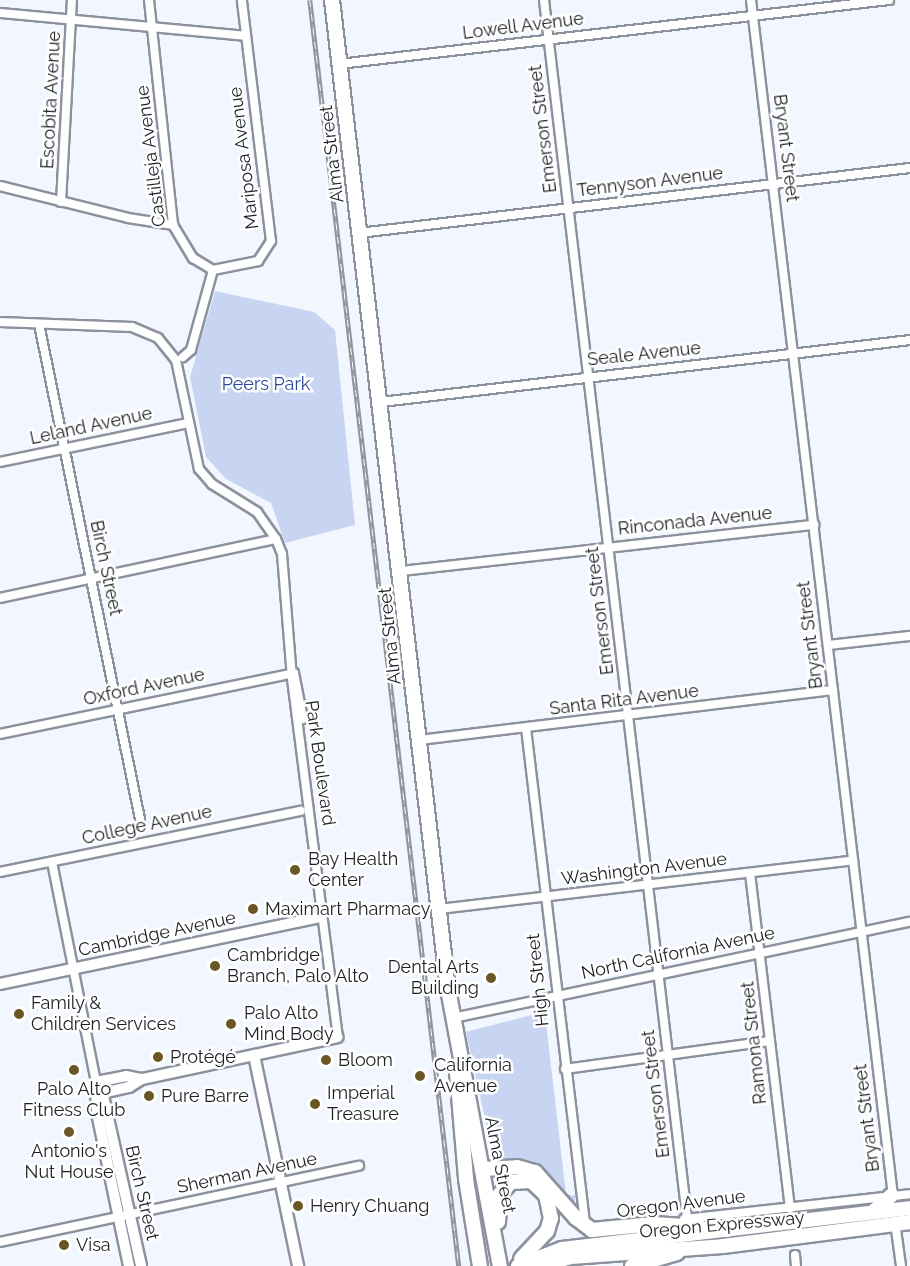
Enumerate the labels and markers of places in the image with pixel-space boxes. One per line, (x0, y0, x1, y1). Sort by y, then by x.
place label: Bay Health Center (308, 849, 399, 892)
marker: Bay Health Center (286, 861, 304, 879)
place label: Maximart Pharmacy (265, 898, 430, 920)
marker: Maximart Pharmacy (246, 902, 260, 916)
place label: Cambridge Branch, Palo Alto (227, 945, 369, 988)
place label: Dental Arts Building (387, 957, 479, 1000)
marker: Cambridge Branch, Palo Alto (208, 959, 222, 973)
marker: Dental Arts Building (484, 971, 498, 985)
place label: Family & Children Services (31, 993, 176, 1036)
place label: Palo Alto Mind Body (244, 1003, 334, 1046)
marker: Family & Children Services (12, 1007, 26, 1021)
marker: Palo Alto Mind Body (222, 1015, 240, 1033)
place label: Protégé (170, 1046, 236, 1068)
place label: Bloom (338, 1049, 393, 1071)
marker: Protégé (151, 1050, 165, 1064)
marker: Bloom (319, 1053, 333, 1067)
place label: California Avenue (434, 1055, 512, 1098)
marker: Palo Alto Fitness Club (67, 1063, 81, 1077)
marker: California Avenue (411, 1067, 429, 1085)
place label: Palo Alto Fitness Club (23, 1079, 125, 1122)
place label: Imperial Treasure (327, 1083, 399, 1126)
place label: Pure Barre (161, 1085, 249, 1107)
marker: Pure Barre (142, 1089, 156, 1103)
marker: Imperial Treasure (308, 1097, 322, 1111)
marker: Antonio's Nut House (62, 1125, 76, 1139)
place label: Antonio's Nut House (24, 1141, 114, 1184)
place label: Henry Chuang (310, 1195, 430, 1217)
marker: Henry Chuang (291, 1199, 305, 1213)
place label: Visa (76, 1234, 111, 1256)
marker: Visa (57, 1238, 71, 1252)

